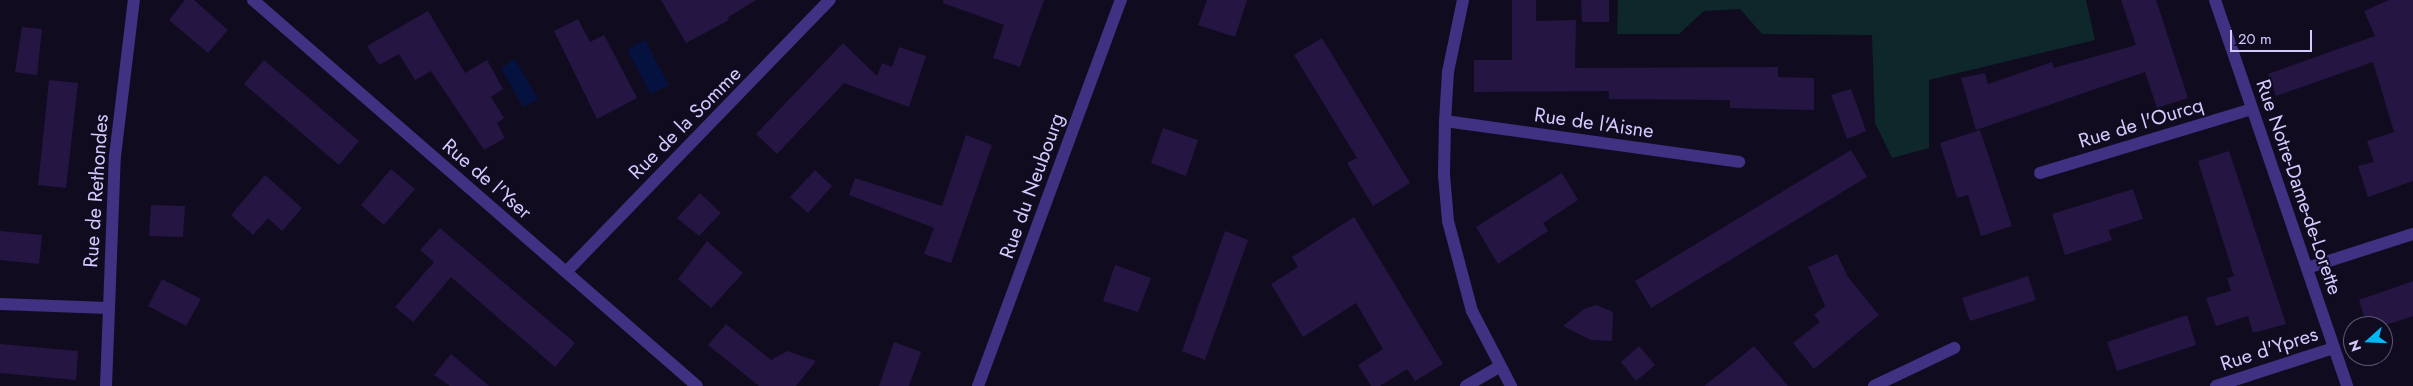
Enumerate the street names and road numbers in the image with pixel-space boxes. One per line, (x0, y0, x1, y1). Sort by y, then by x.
street label: Rue de la Somme (624, 62, 746, 184)
street label: Rue Notre-Dame-de-Lorette (2251, 76, 2347, 298)
street label: Rue de l'Ourcq (2076, 93, 2206, 153)
street label: Rue de l'Aisne (1533, 103, 1655, 143)
street label: Rue du Neubourg (995, 110, 1069, 262)
street label: Rue de Rethondes (79, 114, 113, 268)
street label: Rue de l'Yser (437, 134, 537, 224)
street label: Rue d'Ypres (2217, 322, 2321, 376)

